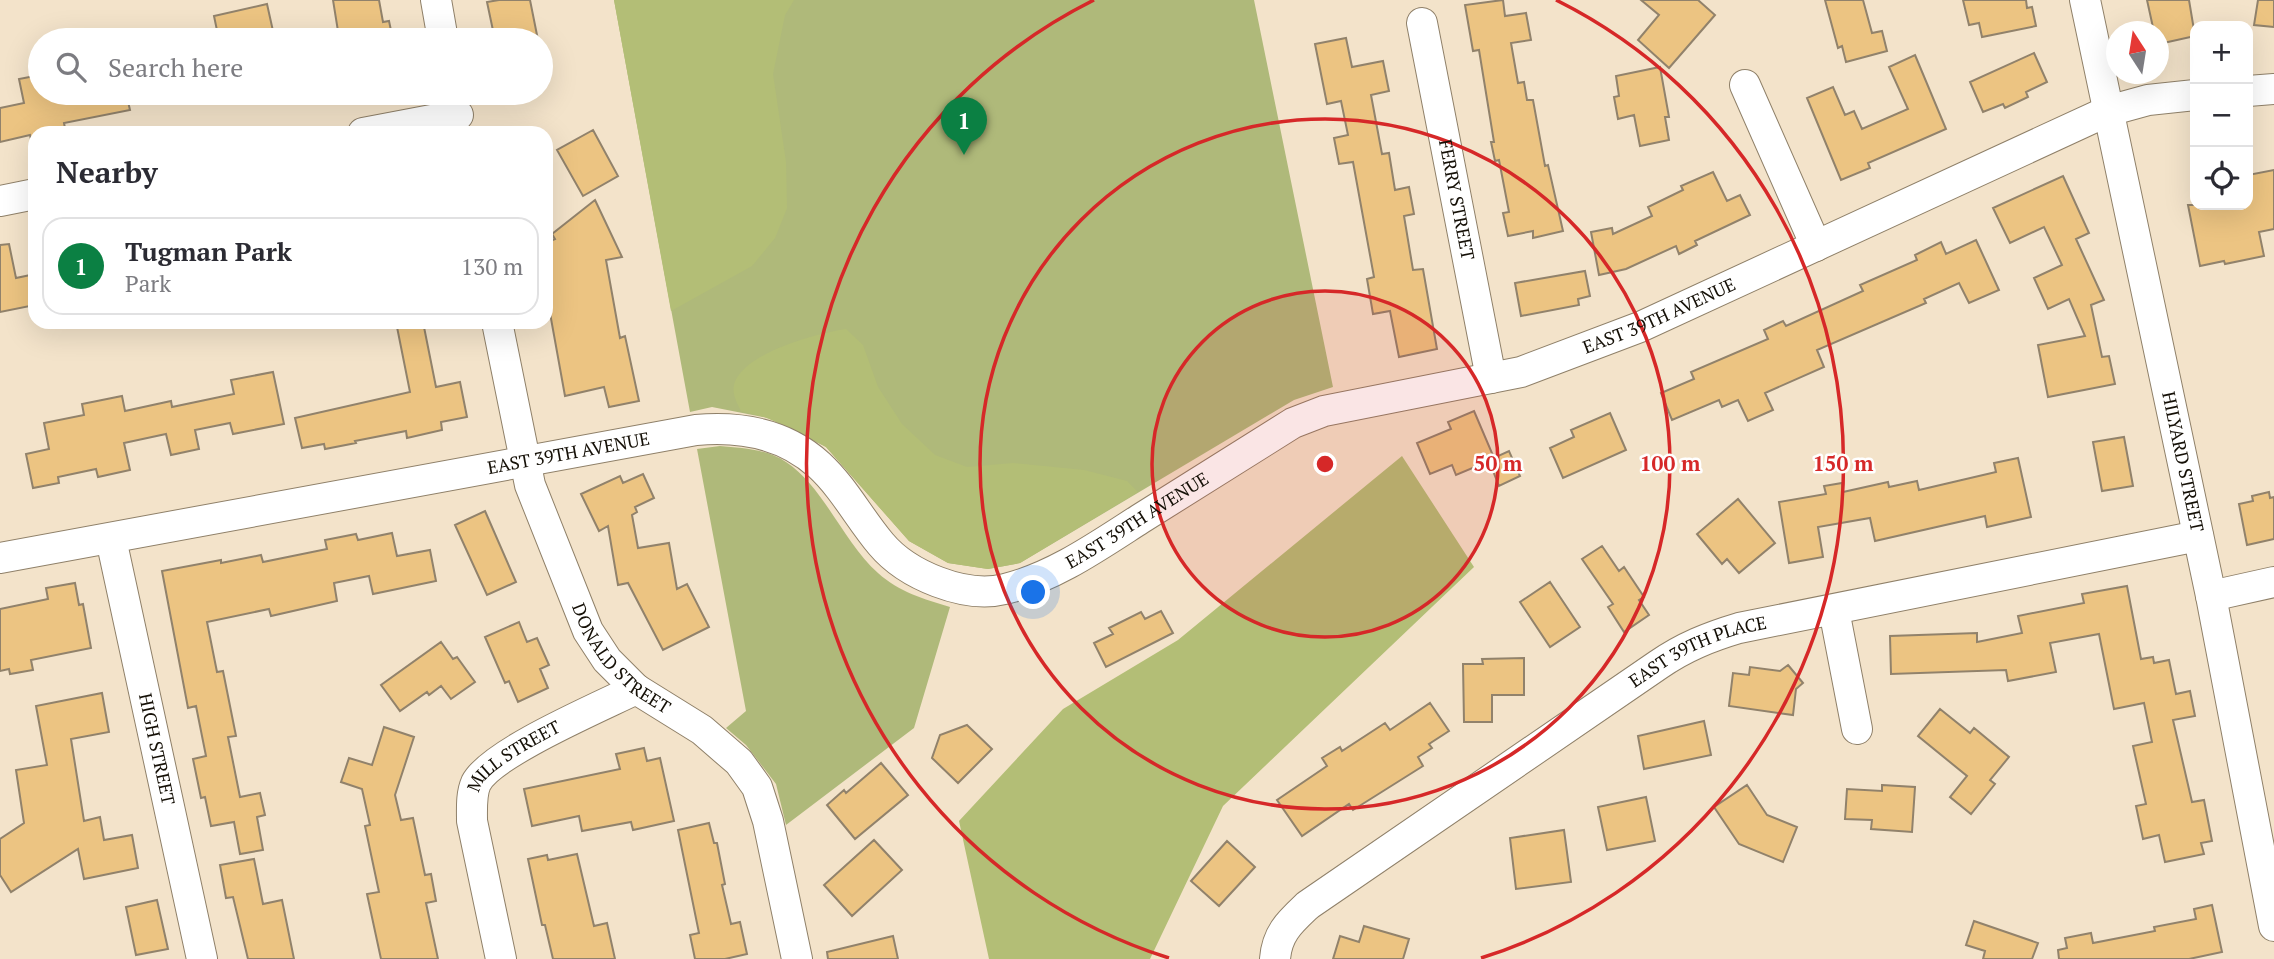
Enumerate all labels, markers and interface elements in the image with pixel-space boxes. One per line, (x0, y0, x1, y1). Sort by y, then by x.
north arrow (2106, 21, 2169, 84)
map controls (2190, 21, 2253, 210)
button: + (2190, 21, 2253, 84)
search box (28, 28, 553, 105)
icon: search (52, 48, 90, 86)
text: Search here (108, 50, 243, 84)
button: − (2190, 84, 2253, 147)
pin: 1 (941, 97, 987, 155)
street label: FERRY STREET (1434, 137, 1481, 262)
button: locate (2190, 147, 2253, 210)
text: Nearby (56, 152, 158, 192)
text: Tugman Park (125, 234, 292, 268)
text: 1 (75, 251, 88, 282)
text: 130 m (461, 251, 523, 282)
text: Park (125, 268, 171, 299)
street label: EAST 39TH AVENUE (1579, 272, 1739, 359)
street label: HILYARD STREET (2157, 389, 2210, 534)
street label: EAST 39TH AVENUE (485, 426, 651, 479)
text: 50 m (1474, 449, 1523, 477)
text: 100 m (1640, 449, 1701, 477)
text: 150 m (1813, 449, 1874, 477)
centre of rings (1313, 452, 1337, 476)
street label: EAST 39TH AVENUE (1061, 466, 1213, 574)
your location (1016, 575, 1050, 609)
street label: DONALD STREET (567, 599, 675, 719)
street label: EAST 39TH PLACE (1624, 610, 1769, 692)
street label: HIGH STREET (134, 691, 181, 807)
street label: MILL STREET (461, 714, 564, 795)

